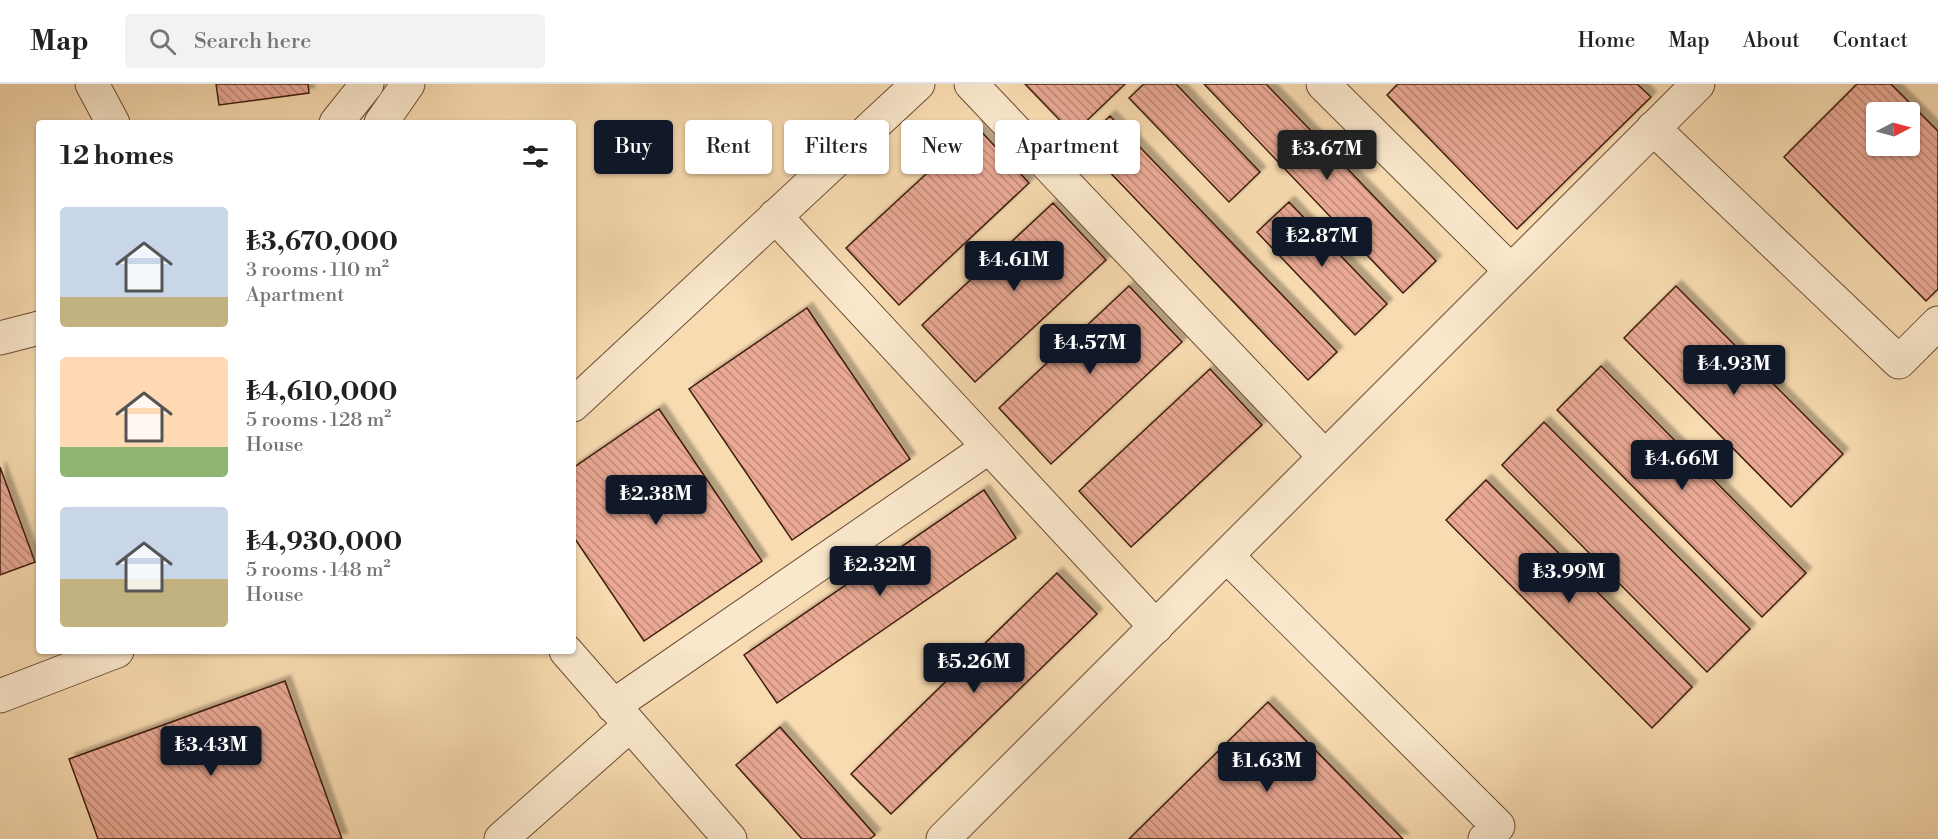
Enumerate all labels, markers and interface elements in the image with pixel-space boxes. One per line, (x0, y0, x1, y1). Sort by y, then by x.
search box (125, 14, 545, 68)
text: Map (30, 24, 89, 59)
icon: search (146, 25, 179, 58)
text: Search here (194, 28, 311, 55)
text: Home (1578, 28, 1635, 54)
text: Map (1668, 28, 1710, 54)
text: About (1743, 28, 1800, 54)
text: Contact (1833, 28, 1908, 54)
north arrow (1866, 102, 1920, 156)
map controls (1866, 102, 1920, 156)
chip: Buy (594, 120, 673, 174)
chip: Rent (685, 120, 772, 174)
chip: Filters (784, 120, 889, 174)
chip: New (901, 120, 983, 174)
chip: Apartment (995, 120, 1140, 174)
pin: ₺3.67M (1278, 130, 1376, 181)
text: ₺3.67M (1291, 137, 1363, 162)
text: 12 homes (60, 140, 174, 172)
icon: filters (519, 140, 552, 173)
pin: ₺2.87M (1273, 217, 1371, 268)
text: ₺2.87M (1286, 224, 1358, 249)
text: ₺3,670,000 (246, 226, 398, 258)
icon: home (108, 231, 180, 303)
pin: ₺4.61M (965, 241, 1063, 292)
text: ₺4.61M (979, 248, 1049, 273)
text: 3 rooms · 110 m² (246, 258, 389, 283)
text: Apartment (246, 283, 344, 308)
pin: ₺4.57M (1041, 324, 1139, 375)
text: ₺4.57M (1054, 331, 1126, 356)
pin: ₺4.93M (1685, 345, 1783, 396)
text: ₺4.93M (1697, 352, 1771, 377)
text: ₺4,610,000 (246, 376, 397, 408)
icon: home (108, 381, 180, 453)
text: 5 rooms · 128 m² (246, 408, 391, 433)
text: House (246, 433, 304, 458)
pin: ₺4.66M (1633, 440, 1731, 491)
text: ₺4.66M (1645, 447, 1719, 472)
pin: ₺2.38M (607, 475, 705, 526)
text: ₺2.38M (620, 482, 692, 507)
text: ₺4,930,000 (246, 526, 402, 558)
icon: home (108, 531, 180, 603)
pin: ₺2.32M (831, 546, 929, 597)
text: ₺2.32M (844, 553, 916, 578)
pin: ₺3.99M (1520, 553, 1618, 604)
text: 5 rooms · 148 m² (246, 558, 390, 583)
text: ₺3.99M (1533, 560, 1605, 585)
text: House (246, 583, 304, 608)
pin: ₺5.26M (925, 643, 1023, 694)
text: ₺5.26M (937, 650, 1011, 675)
pin: ₺3.43M (162, 726, 260, 777)
text: ₺3.43M (174, 733, 248, 758)
pin: ₺1.63M (1218, 742, 1316, 793)
text: ₺1.63M (1232, 749, 1302, 774)

